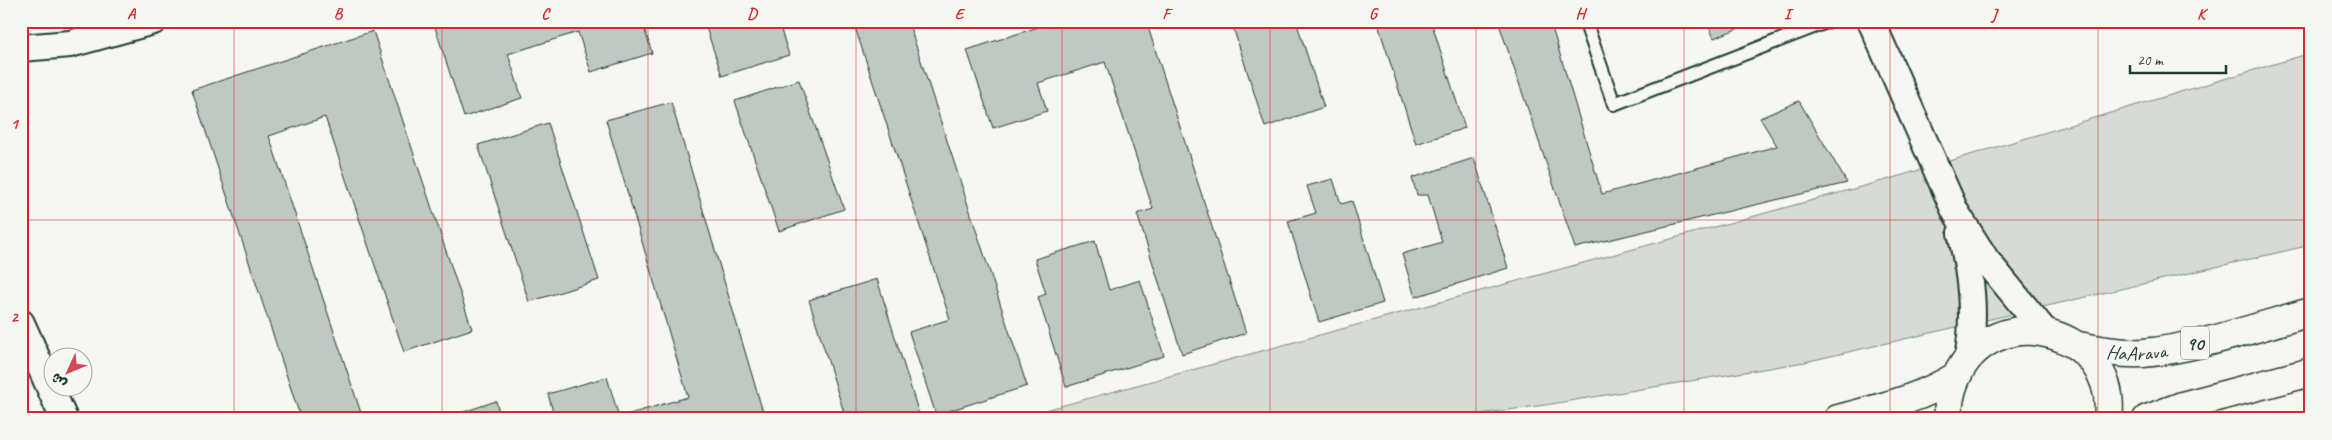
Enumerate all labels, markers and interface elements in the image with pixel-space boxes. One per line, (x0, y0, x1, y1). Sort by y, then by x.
text: A (127, 4, 137, 24)
text: B (334, 4, 344, 24)
text: C (541, 4, 551, 24)
text: D (747, 4, 758, 24)
text: E (955, 4, 966, 24)
text: F (1162, 4, 1173, 24)
text: G (1369, 4, 1379, 24)
text: H (1575, 4, 1587, 24)
text: I (1784, 4, 1794, 24)
text: J (1990, 4, 1999, 24)
text: K (2197, 4, 2209, 24)
scale bar (2130, 42, 2226, 74)
text: 20 m (2137, 51, 2164, 70)
text: 1 (10, 114, 19, 134)
text: 2 (10, 307, 19, 327)
road number: 90 (2181, 326, 2209, 359)
street label: HaArava (2105, 338, 2170, 366)
north arrow (42, 348, 92, 398)
text: ش (48, 369, 70, 392)

